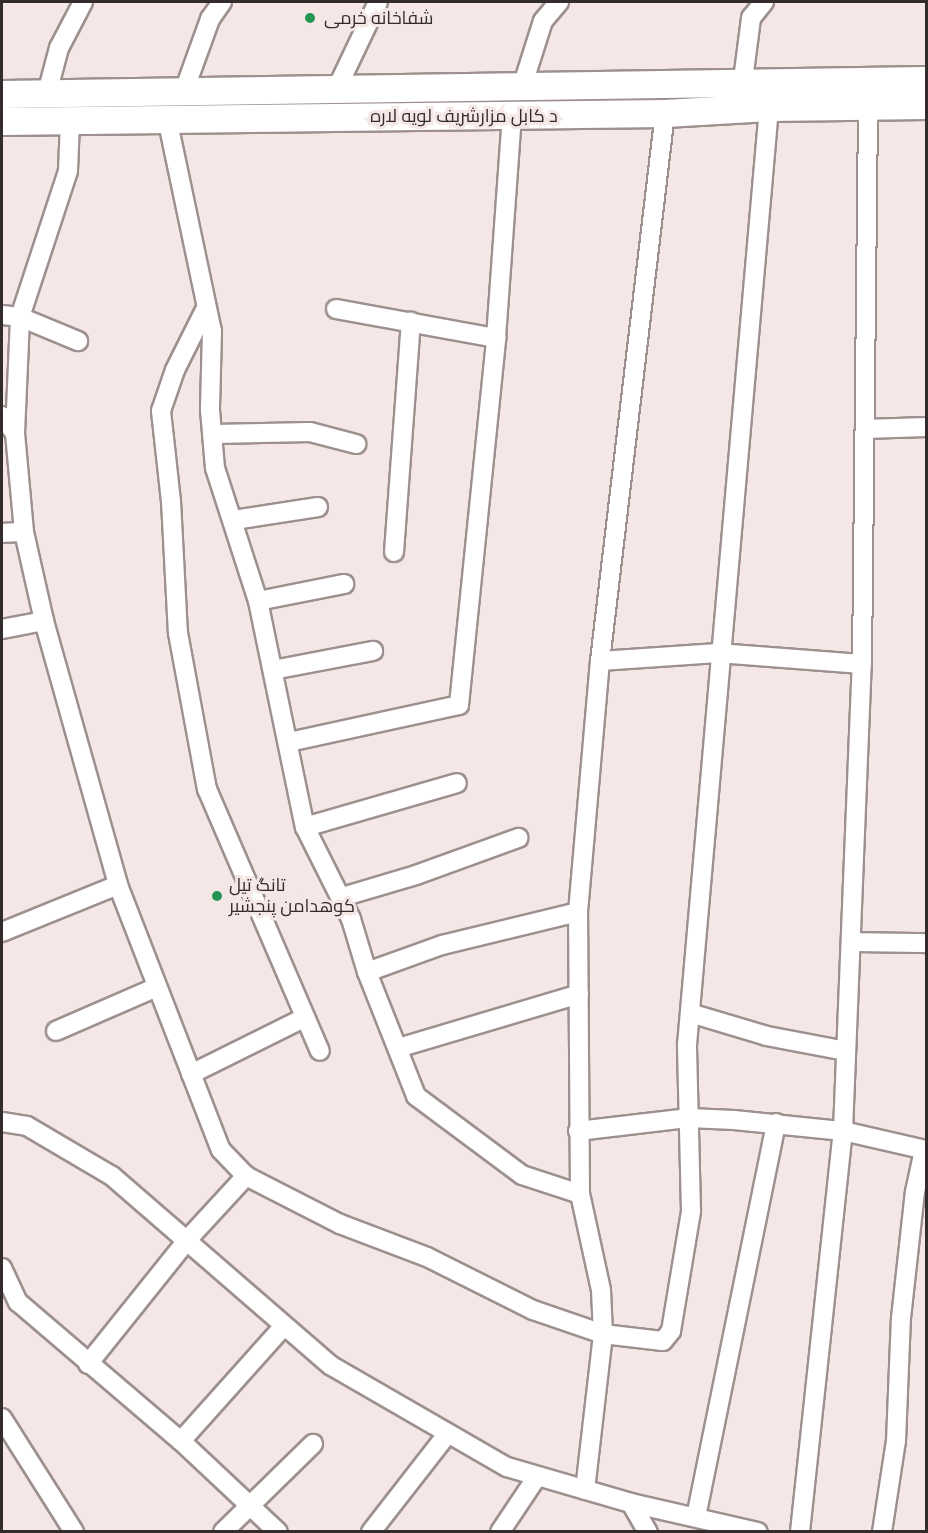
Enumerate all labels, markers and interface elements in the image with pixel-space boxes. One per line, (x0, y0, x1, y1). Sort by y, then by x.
place label: شفاخانه خرمی (324, 7, 433, 29)
marker: شفاخانه خرمی (301, 9, 319, 27)
street label: د کابل مزارشریف لویه لاره (370, 105, 558, 127)
place label: تانگ تیل کوهدامن پنجشیر (229, 875, 355, 918)
marker: تانگ تیل کوهدامن پنجشیر (210, 889, 224, 903)

